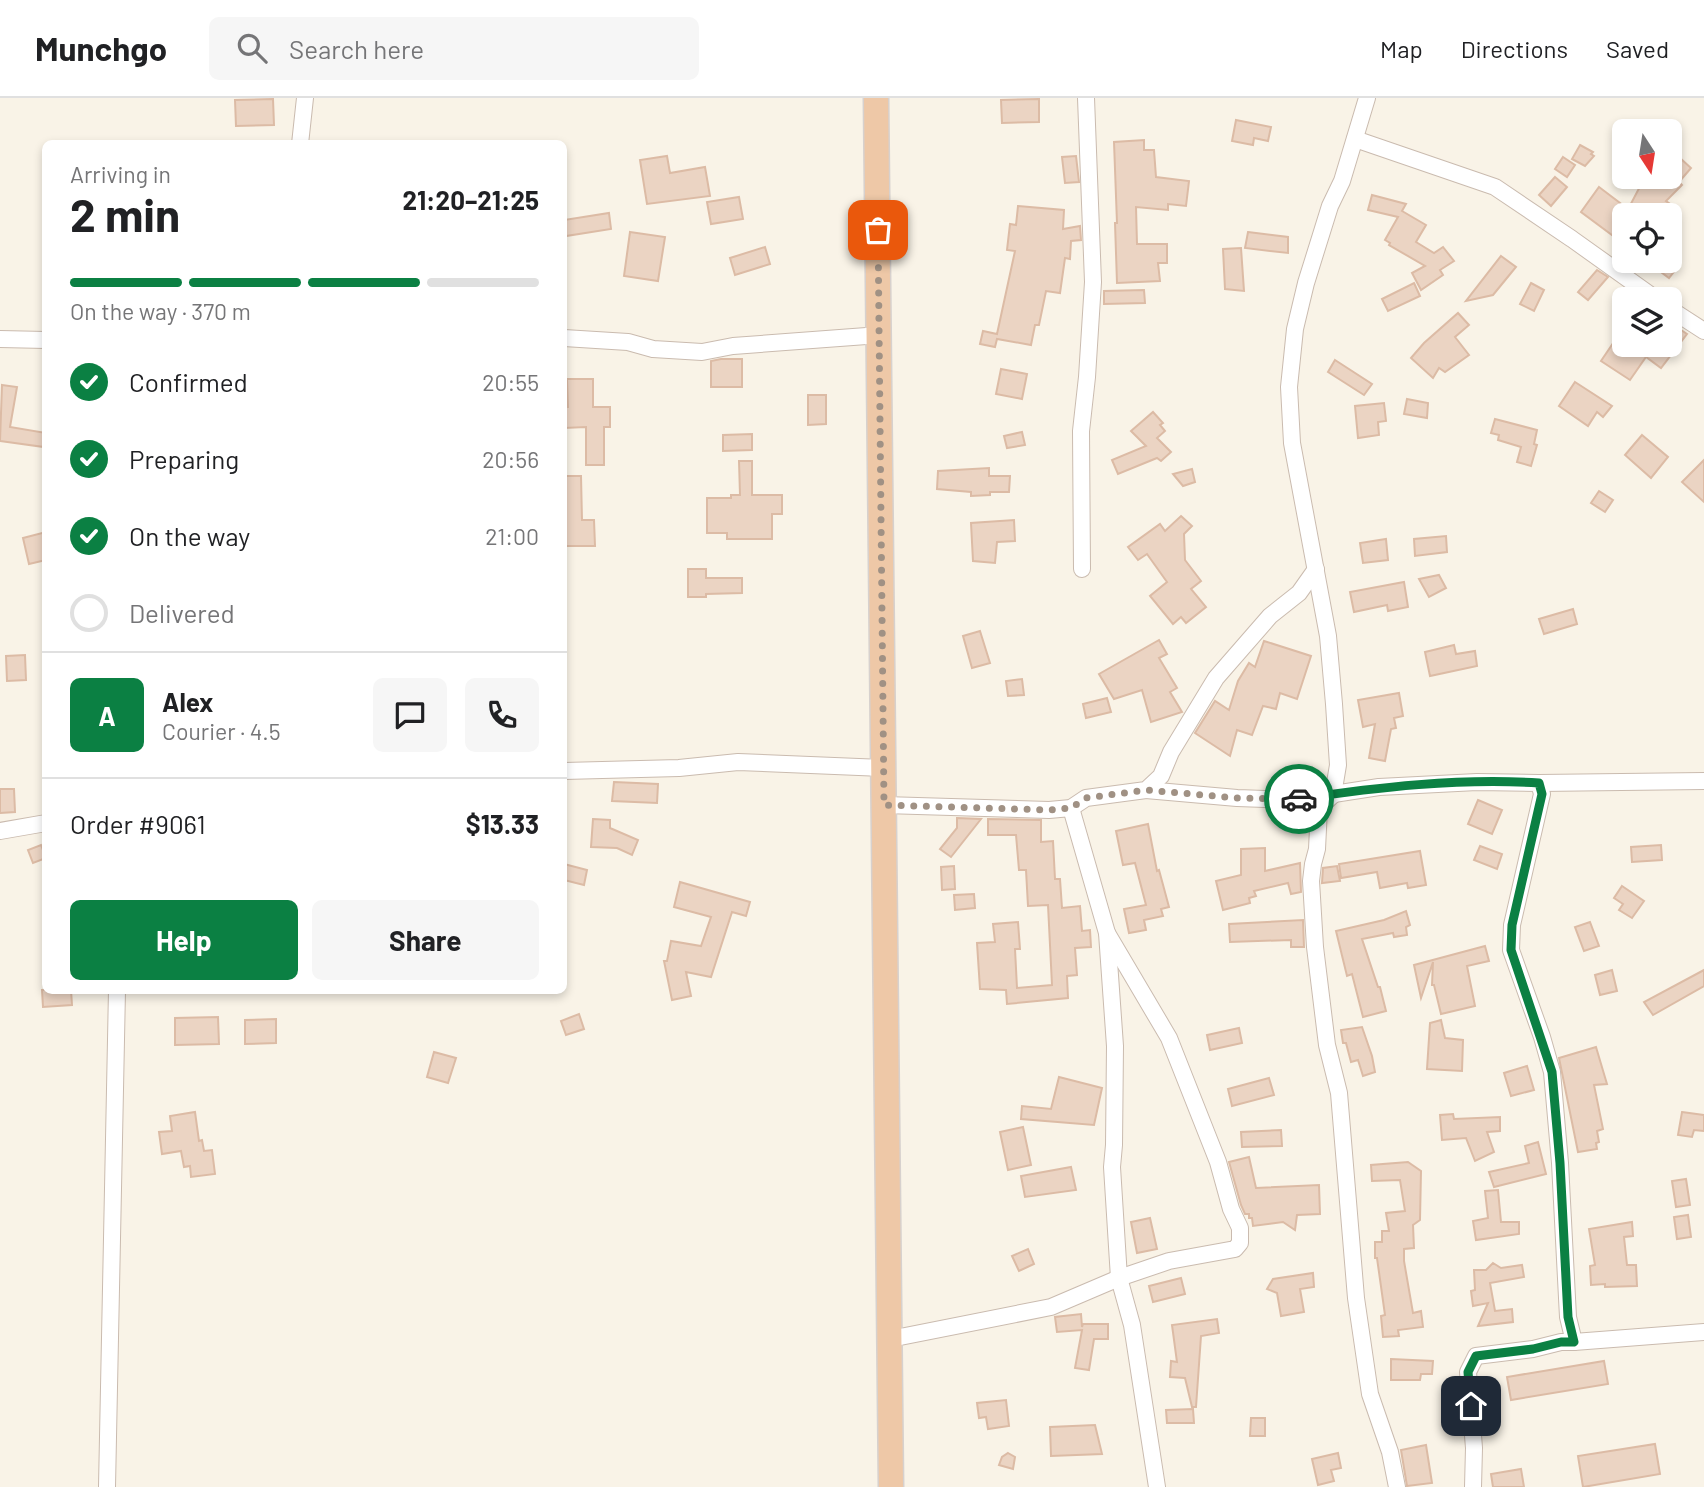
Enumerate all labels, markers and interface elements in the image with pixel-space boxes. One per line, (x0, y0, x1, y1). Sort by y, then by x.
search box (209, 17, 699, 80)
text: Munchgo (35, 28, 167, 68)
icon: search (233, 29, 271, 67)
text: Search here (289, 33, 424, 64)
text: Map (1380, 34, 1423, 63)
text: Directions (1461, 34, 1568, 63)
text: Saved (1606, 34, 1669, 63)
north arrow (1612, 119, 1682, 189)
map controls (1612, 119, 1682, 357)
text: Arriving in (70, 160, 171, 188)
text: 21:20–21:25 (403, 184, 539, 215)
text: 2 min (70, 186, 180, 241)
pin (848, 200, 908, 260)
button: locate (1612, 203, 1682, 273)
icon: bag (859, 211, 897, 249)
button: layers (1612, 287, 1682, 357)
text: On the way · 370 m (70, 297, 251, 325)
icon: check (70, 363, 108, 401)
text: Confirmed (129, 366, 248, 397)
text: 20:55 (482, 368, 539, 396)
icon: check (70, 440, 108, 478)
text: Preparing (129, 443, 239, 474)
text: 20:56 (482, 445, 539, 473)
icon: check (70, 517, 108, 555)
text: On the way (129, 520, 250, 551)
text: 21:00 (485, 522, 539, 550)
text: Delivered (129, 597, 235, 628)
button: chat (373, 678, 447, 752)
button: phone (465, 678, 539, 752)
text: Alex (162, 686, 213, 717)
text: A (98, 700, 116, 731)
text: Courier · 4.5 (162, 717, 281, 745)
courier (1264, 764, 1334, 834)
icon: car (1280, 780, 1318, 818)
text: Order #9061 (70, 808, 206, 839)
text: $13.33 (466, 808, 539, 839)
button: Help (70, 900, 298, 980)
button: Share (312, 900, 539, 980)
pin (1441, 1376, 1501, 1436)
icon: home (1452, 1387, 1490, 1425)

